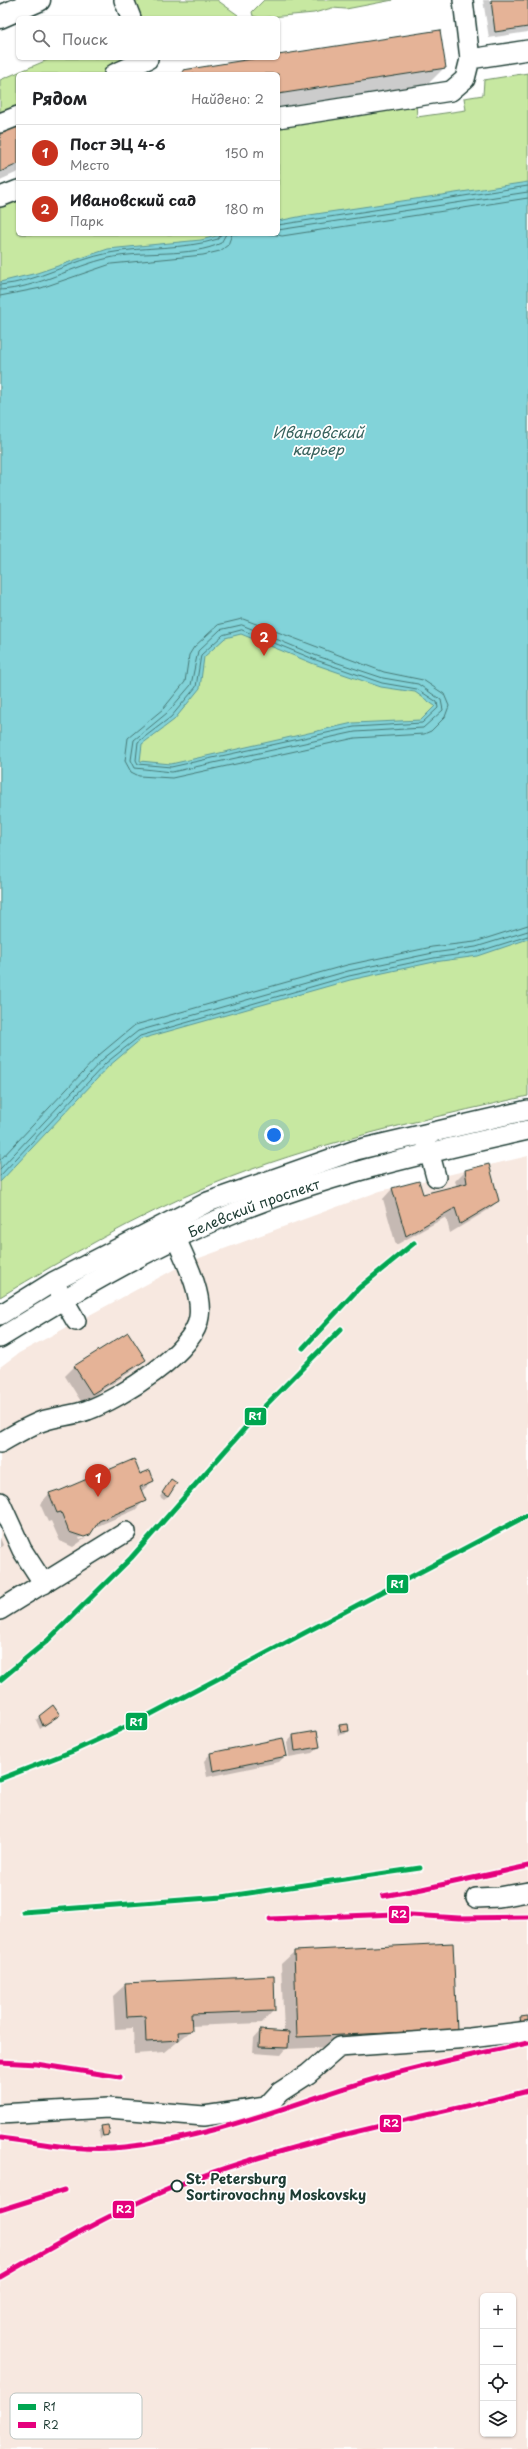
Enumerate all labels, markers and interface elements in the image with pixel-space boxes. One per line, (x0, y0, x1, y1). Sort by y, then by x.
search box (16, 16, 280, 60)
icon: search (30, 27, 52, 49)
text: Поиск (62, 27, 108, 50)
text: Рядом (32, 85, 87, 111)
text: Найдено: 2 (191, 89, 264, 108)
text: Пост ЭЦ 4-6 (70, 132, 166, 155)
text: 1 (42, 143, 48, 162)
text: 150 m (225, 143, 264, 162)
text: Место (70, 155, 110, 174)
text: Ивановский сад (70, 188, 196, 211)
text: 2 (40, 199, 50, 218)
text: 180 m (225, 199, 264, 218)
text: Парк (70, 211, 104, 230)
water label: Ивановский карьер (272, 420, 366, 460)
pin: 2 (251, 623, 277, 656)
your location (264, 1125, 284, 1145)
street label: Белевский проспект (184, 1173, 322, 1242)
line badge: R1 (244, 1407, 267, 1426)
text: R1 (249, 1407, 261, 1424)
pin: 1 (85, 1464, 111, 1497)
line badge: R1 (386, 1574, 409, 1594)
text: R1 (391, 1575, 403, 1592)
line badge: R1 (125, 1712, 148, 1731)
text: R1 (130, 1713, 142, 1730)
line badge: R2 (388, 1905, 410, 1924)
text: R2 (391, 1905, 407, 1922)
line badge: R2 (379, 2114, 402, 2133)
text: R2 (383, 2114, 399, 2131)
place label: St. Petersburg Sortirovochny Moskovsky (186, 2168, 366, 2205)
marker: St. Petersburg Sortirovochny Moskovsky (170, 2179, 184, 2193)
line badge: R2 (112, 2200, 135, 2219)
text: R2 (116, 2200, 132, 2217)
map controls (480, 2293, 516, 2437)
button: + (480, 2293, 516, 2329)
button: − (480, 2329, 516, 2365)
button: locate (480, 2365, 516, 2401)
legend (10, 2393, 142, 2439)
text: R1 (43, 2398, 56, 2415)
button: layers (480, 2401, 516, 2437)
text: R2 (43, 2416, 59, 2433)

